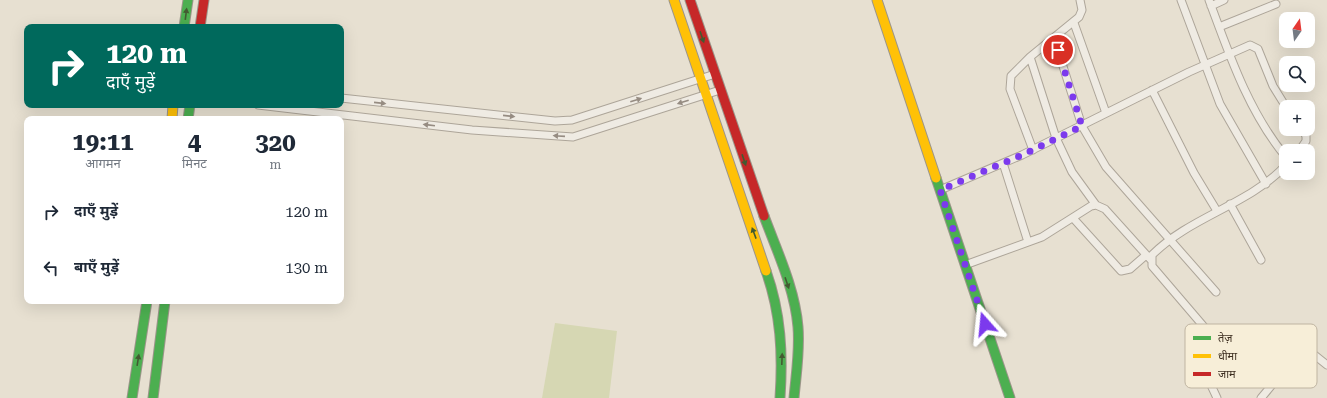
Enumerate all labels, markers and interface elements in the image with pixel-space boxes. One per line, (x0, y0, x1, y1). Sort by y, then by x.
one-way arrow (183, 7, 189, 20)
north arrow (1279, 12, 1315, 48)
map controls (1279, 12, 1315, 180)
one-way arrow (699, 31, 705, 43)
pin (1041, 33, 1075, 67)
text: 120 m (106, 37, 187, 70)
icon: arrive (1047, 39, 1069, 61)
icon: right (40, 40, 92, 92)
button: search (1279, 56, 1315, 92)
text: दाएँ मुड़ें (106, 71, 155, 92)
one-way arrow (630, 97, 642, 103)
one-way arrow (374, 99, 386, 106)
one-way arrow (677, 99, 689, 105)
button: + (1279, 100, 1315, 136)
one-way arrow (503, 113, 515, 120)
one-way arrow (423, 121, 435, 128)
text: 19:11 (72, 128, 134, 156)
text: 4 (188, 128, 201, 156)
text: 320 (255, 129, 296, 157)
one-way arrow (553, 132, 565, 139)
button: − (1279, 144, 1315, 180)
one-way arrow (742, 154, 748, 166)
text: आगमन (85, 156, 121, 171)
text: मिनट (182, 156, 207, 171)
text: m (270, 157, 281, 172)
icon: right (40, 201, 62, 223)
text: दाएँ मुड़ें (74, 202, 118, 220)
text: 120 m (285, 203, 328, 221)
one-way arrow (751, 227, 757, 239)
icon: left (40, 257, 62, 279)
text: बाएँ मुड़ें (74, 258, 119, 276)
text: 130 m (285, 259, 328, 277)
one-way arrow (784, 277, 790, 289)
position arrow (964, 303, 1006, 345)
legend (1185, 324, 1317, 388)
text: तेज़ (1218, 332, 1233, 345)
text: धीमा (1218, 350, 1237, 363)
one-way arrow (779, 353, 786, 365)
one-way arrow (135, 354, 141, 366)
text: जाम (1218, 368, 1236, 381)

